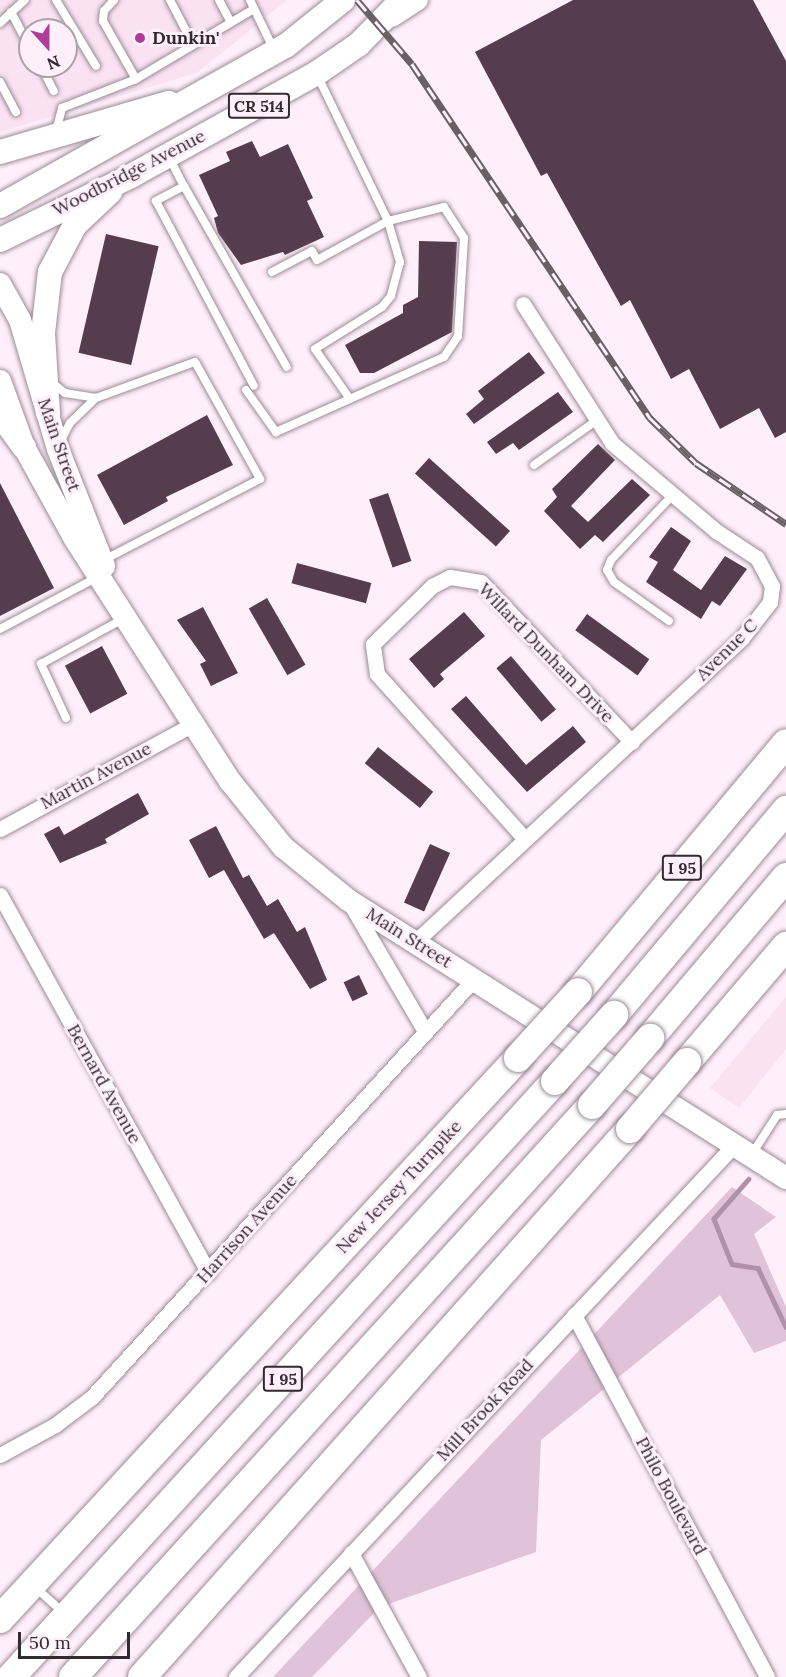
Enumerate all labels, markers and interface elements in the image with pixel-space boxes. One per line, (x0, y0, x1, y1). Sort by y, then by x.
north arrow (18, 18, 78, 78)
place label: Dunkin' (152, 27, 219, 49)
marker: Dunkin' (133, 31, 147, 45)
text: N (44, 51, 63, 74)
road number: CR 514 (228, 93, 290, 119)
street label: Woodbridge Avenue (49, 125, 209, 221)
street label: Main Street (33, 395, 85, 495)
street label: Willard Dunham Drive (474, 579, 618, 727)
street label: Avenue C (692, 615, 762, 685)
street label: Martin Avenue (37, 738, 155, 814)
road number: I 95 (661, 855, 703, 881)
street label: Main Street (362, 903, 456, 973)
street label: Bernard Avenue (62, 1021, 146, 1147)
street label: New Jersey Turnpike (332, 1116, 466, 1258)
street label: Harrison Avenue (192, 1170, 302, 1288)
street label: Mill Brook Road (432, 1354, 538, 1466)
road number: I 95 (262, 1366, 304, 1392)
street label: Philo Boulevard (631, 1433, 711, 1559)
scale bar (21, 1620, 134, 1658)
text: 50 m (29, 1631, 71, 1654)

